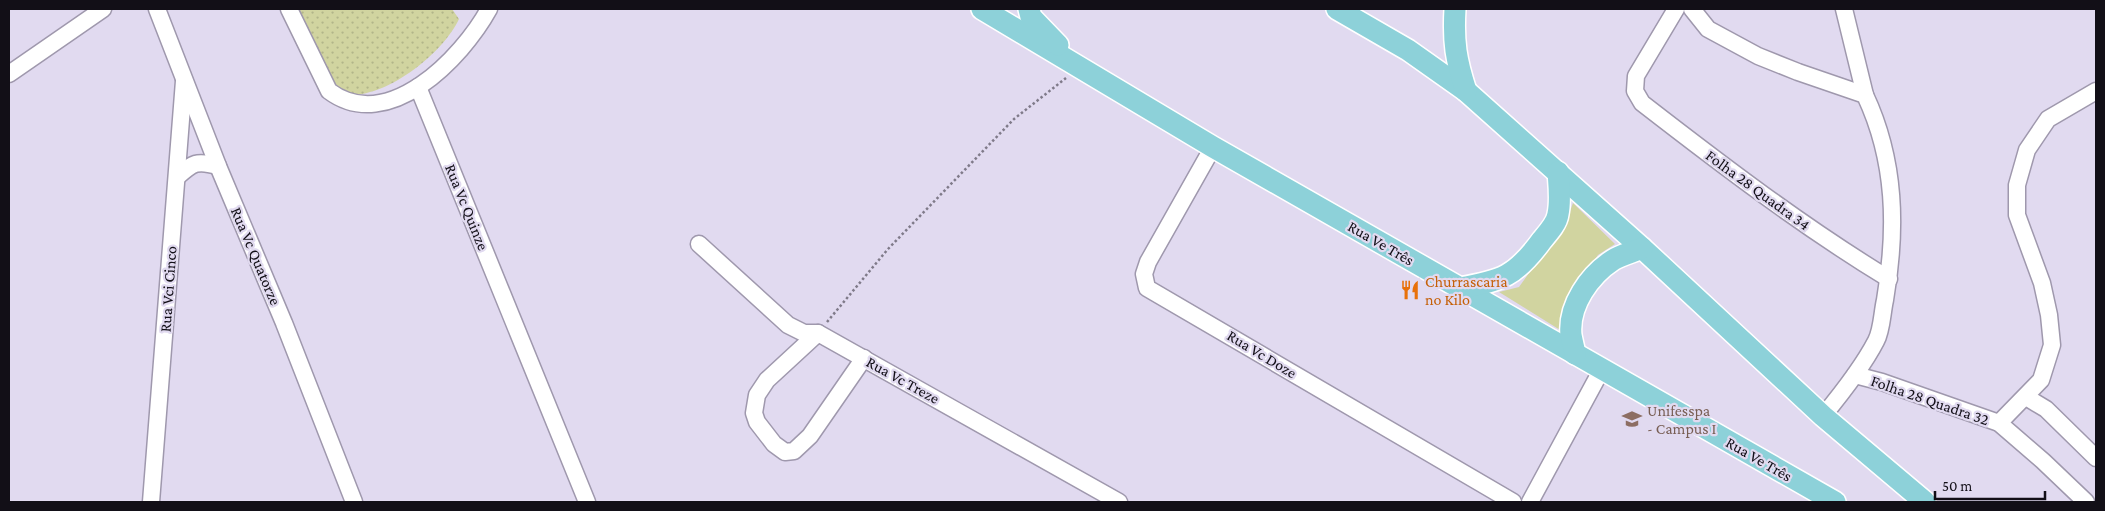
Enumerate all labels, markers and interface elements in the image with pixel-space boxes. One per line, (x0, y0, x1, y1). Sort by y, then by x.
street label: Folha 28 Quadra 34 (1703, 147, 1813, 233)
street label: Rua Vc Quinze (442, 161, 492, 253)
street label: Rua Vc Quatorze (228, 204, 284, 308)
street label: Rua Ve Três (1345, 217, 1417, 269)
street label: Rua Vci Cinco (157, 245, 180, 333)
place label: Churrascaria no Kilo (1425, 273, 1508, 308)
restaurant icon: Churrascaria no Kilo (1399, 279, 1421, 301)
street label: Rua Vc Doze (1224, 327, 1300, 381)
street label: Rua Vc Treze (864, 353, 942, 407)
street label: Folha 28 Quadra 32 (1869, 372, 1992, 428)
place label: Unifesspa - Campus I (1647, 402, 1717, 438)
school or university icon: Unifesspa - Campus I (1621, 408, 1643, 430)
street label: Rua Ve Três (1723, 433, 1795, 485)
scale bar (1935, 468, 2045, 500)
text: 50 m (1942, 478, 1972, 494)

